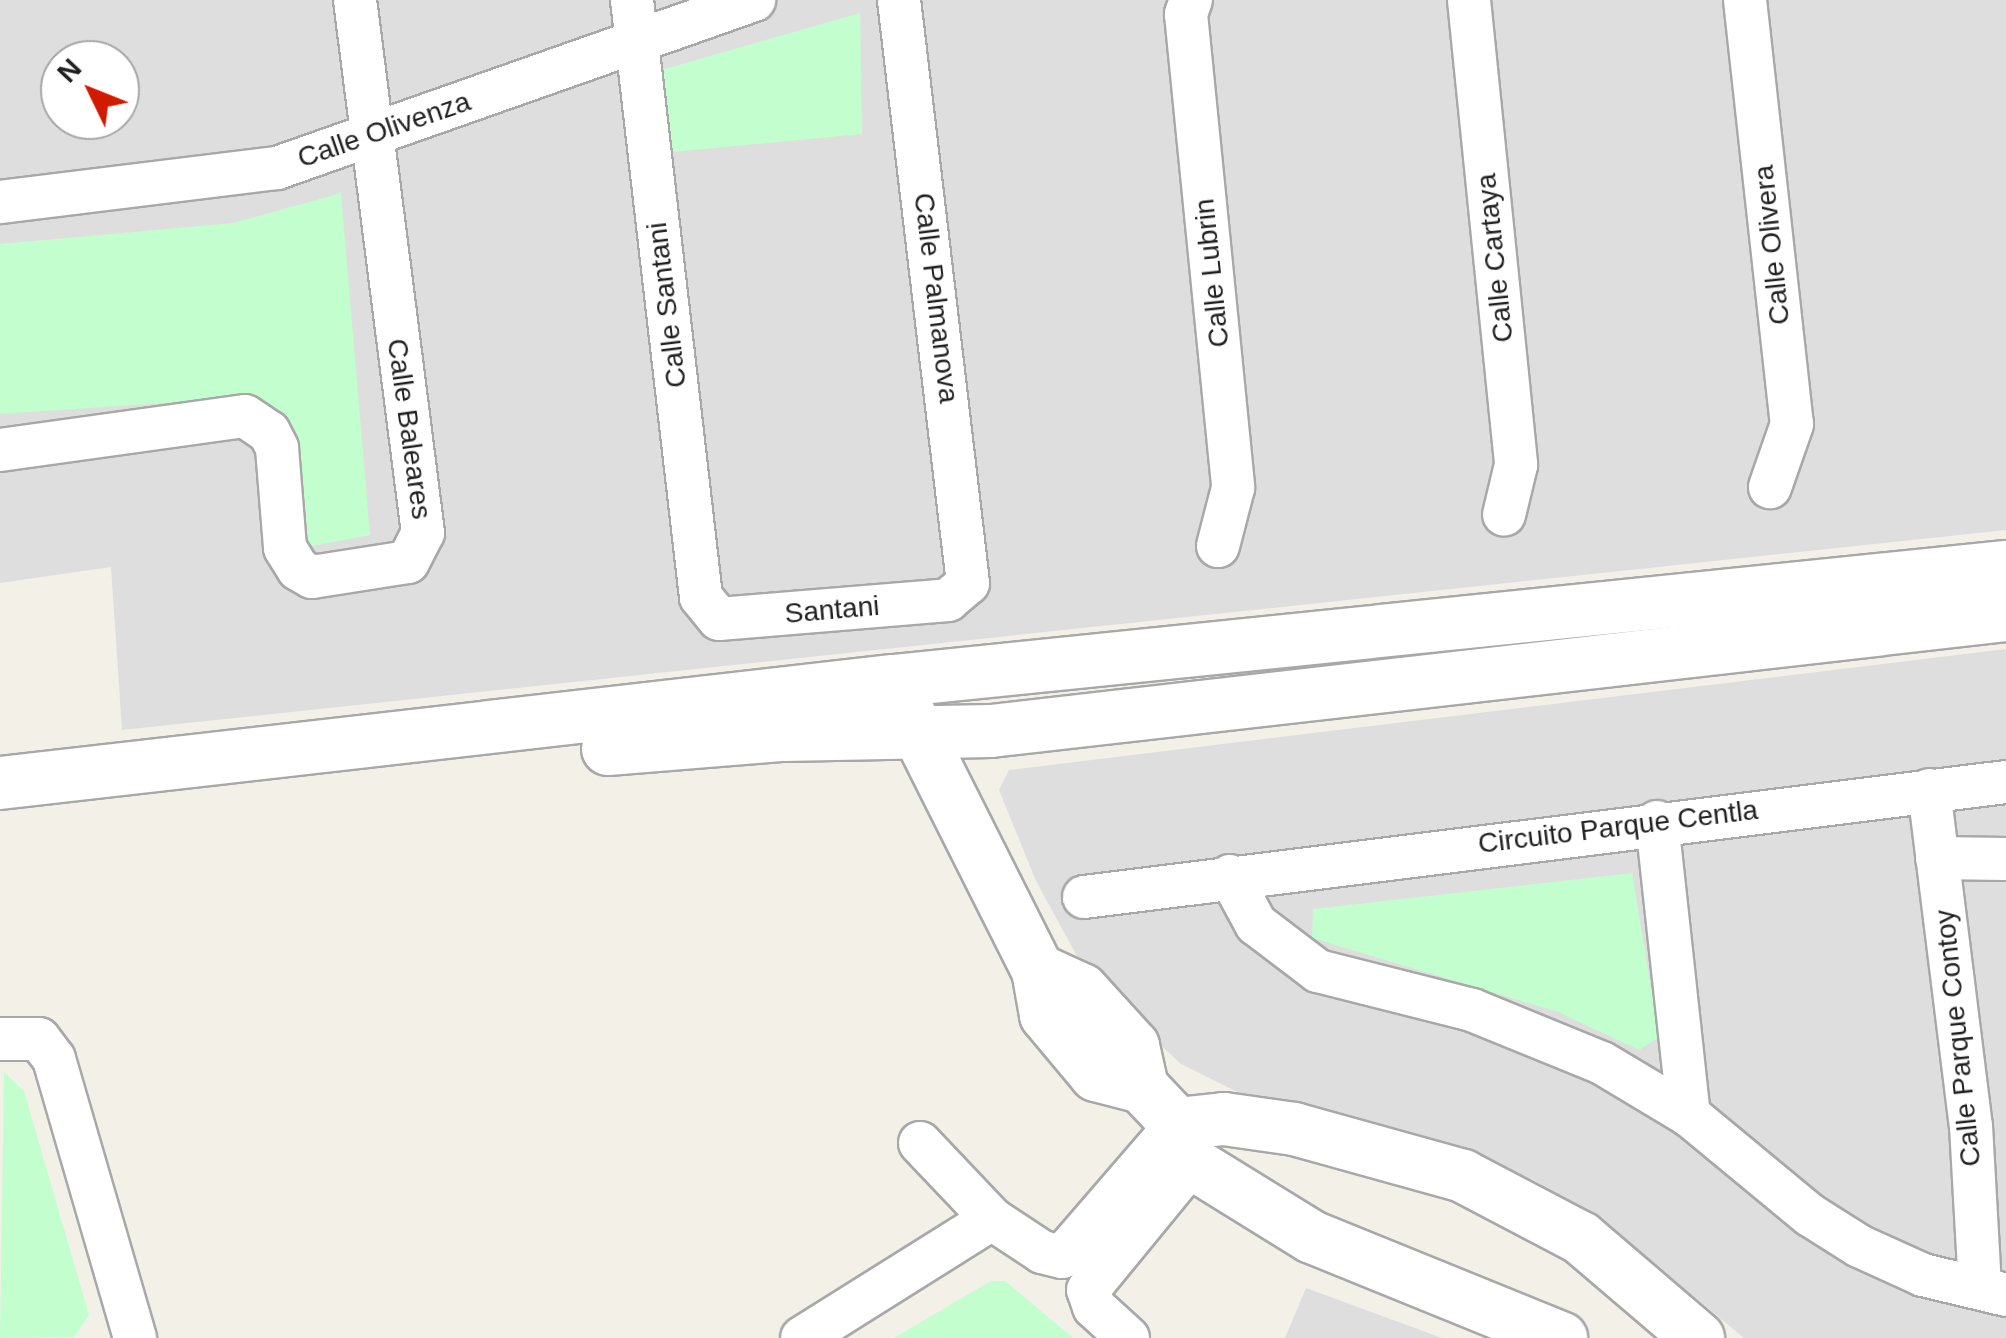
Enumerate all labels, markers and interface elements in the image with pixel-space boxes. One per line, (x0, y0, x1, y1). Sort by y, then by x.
north arrow (40, 40, 140, 140)
text: N (51, 53, 87, 89)
street label: Calle Olivenza (293, 85, 475, 175)
street label: Calle Olivera (1747, 164, 1797, 326)
street label: Calle Cartaya (1469, 172, 1521, 344)
street label: Calle Palmanova (906, 191, 966, 405)
street label: Calle Lubrin (1187, 197, 1237, 349)
street label: Calle Santani (640, 220, 694, 390)
street label: Calle Baleares (380, 337, 438, 521)
street label: Santani (783, 589, 881, 631)
street label: Circuito Parque Centla (1476, 793, 1760, 861)
street label: Calle Parque Contoy (1928, 908, 1988, 1168)

